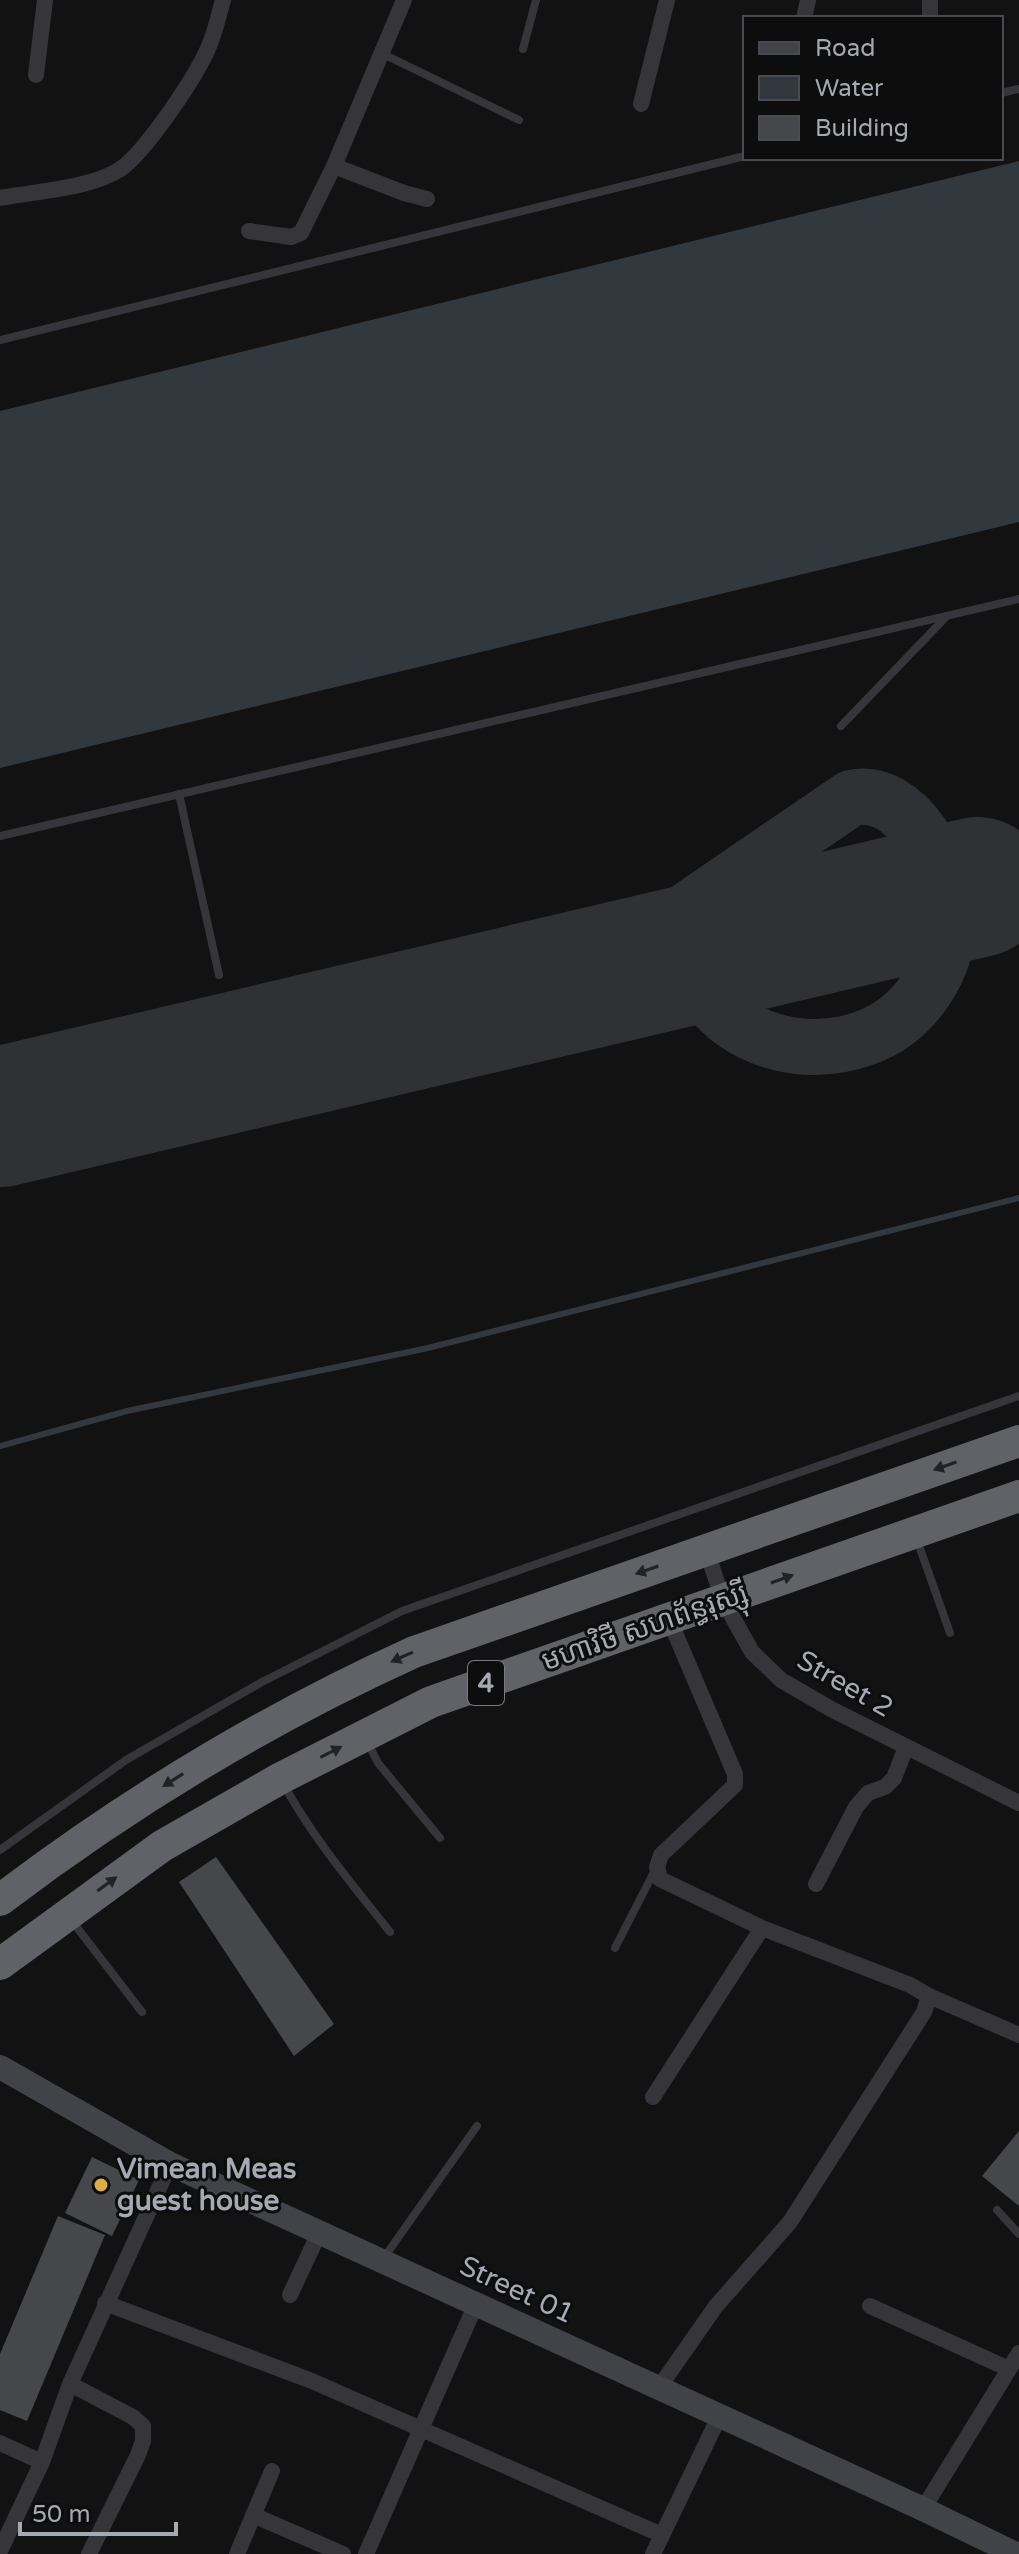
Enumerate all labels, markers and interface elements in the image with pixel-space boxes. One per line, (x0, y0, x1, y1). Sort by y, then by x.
legend (743, 16, 1003, 160)
text: Road (815, 34, 875, 63)
text: Water (815, 74, 884, 103)
text: Building (815, 114, 909, 143)
one-way arrow (933, 1461, 957, 1473)
one-way arrow (635, 1564, 659, 1577)
one-way arrow (770, 1572, 794, 1584)
street label: មហាវិថី សហព័ន្ធរុស្ស៊ី (537, 1574, 755, 1685)
street label: Street 2 (791, 1643, 899, 1725)
one-way arrow (390, 1651, 414, 1664)
road number: 4 (468, 1661, 504, 1705)
one-way arrow (320, 1746, 343, 1759)
one-way arrow (162, 1772, 184, 1786)
one-way arrow (97, 1877, 118, 1892)
place label: Vimean Meas guest house (117, 2152, 296, 2218)
marker: Vimean Meas guest house (92, 2176, 110, 2194)
street label: Street 01 (454, 2249, 580, 2331)
scale bar (20, 2486, 176, 2536)
text: 50 m (32, 2500, 90, 2529)

